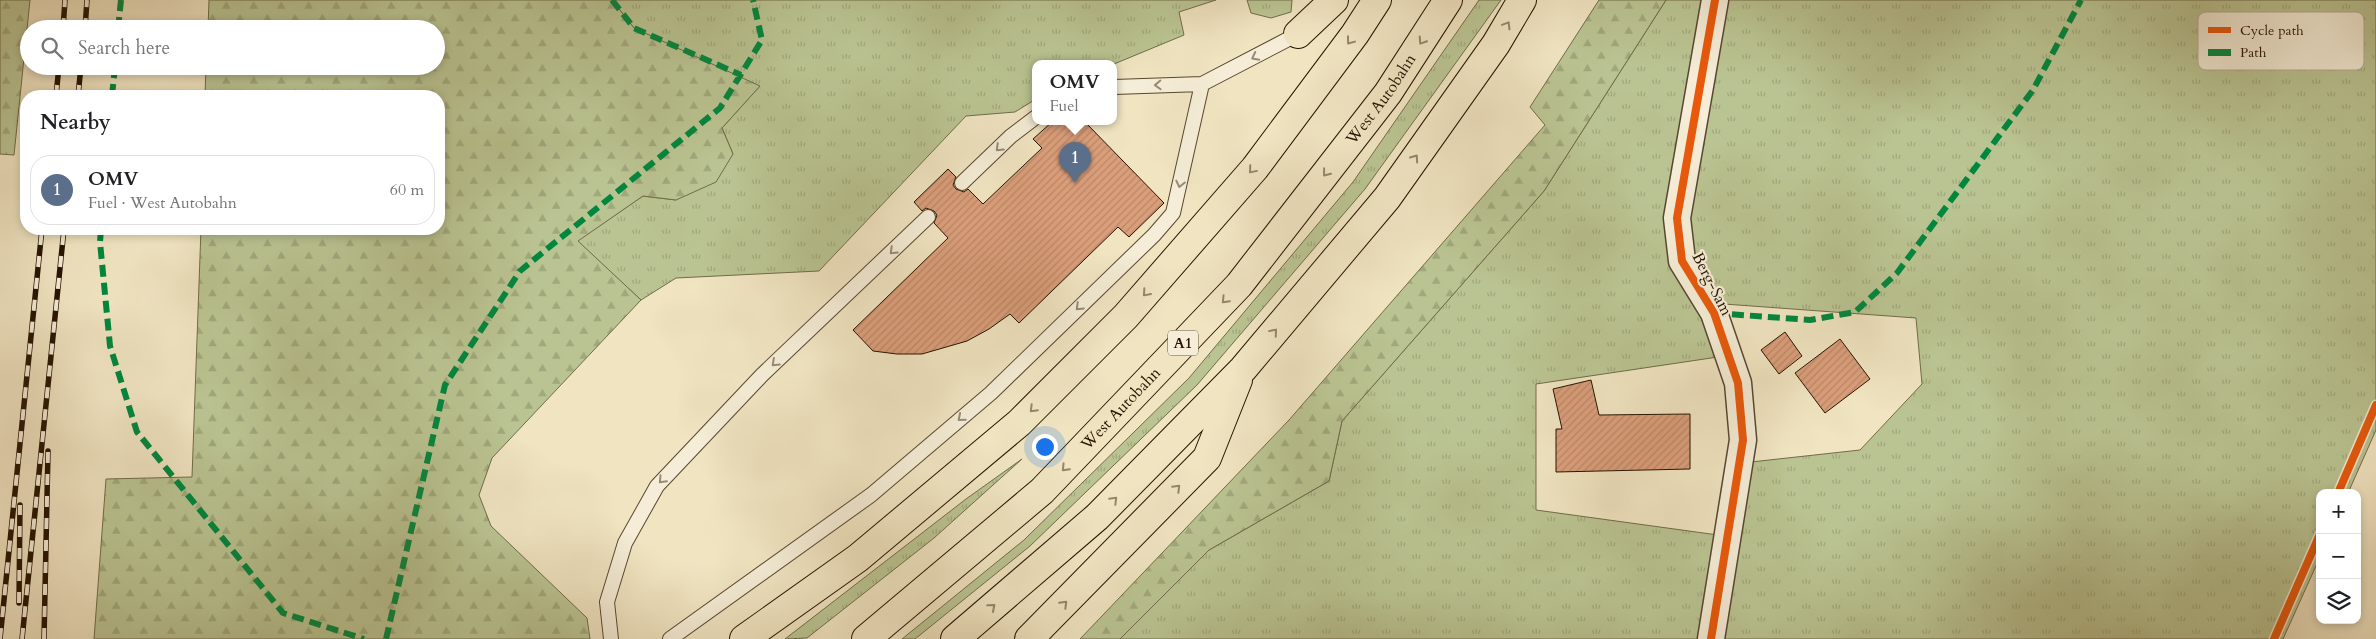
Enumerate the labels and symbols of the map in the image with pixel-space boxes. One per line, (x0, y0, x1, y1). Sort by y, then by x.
legend (2198, 12, 2364, 70)
one-way arrow (1501, 21, 1511, 30)
text: Cycle path (2240, 21, 2304, 40)
one-way arrow (1348, 35, 1356, 44)
one-way arrow (1418, 36, 1428, 45)
text: Path (2240, 43, 2267, 62)
street label: West Autobahn (1340, 50, 1421, 150)
one-way arrow (1251, 51, 1260, 61)
one-way arrow (1154, 80, 1162, 91)
one-way arrow (995, 142, 1004, 151)
pin: 1 (1059, 142, 1091, 183)
one-way arrow (1409, 155, 1418, 164)
one-way arrow (1249, 165, 1258, 174)
one-way arrow (1324, 167, 1332, 176)
one-way arrow (1175, 180, 1186, 189)
one-way arrow (890, 245, 899, 254)
street label: Berg-Sam (1687, 248, 1738, 320)
one-way arrow (1143, 288, 1152, 297)
one-way arrow (1222, 294, 1231, 303)
one-way arrow (1076, 301, 1085, 310)
one-way arrow (1268, 329, 1277, 338)
road number: A1 (1168, 330, 1198, 356)
one-way arrow (772, 357, 781, 366)
street label: West Autobahn (1075, 362, 1166, 456)
one-way arrow (1029, 404, 1038, 413)
one-way arrow (958, 413, 967, 421)
your location (1032, 434, 1058, 460)
one-way arrow (1062, 462, 1071, 471)
one-way arrow (659, 474, 668, 483)
one-way arrow (1172, 485, 1181, 494)
one-way arrow (1108, 496, 1117, 505)
one-way arrow (1058, 601, 1067, 610)
one-way arrow (987, 604, 996, 613)

